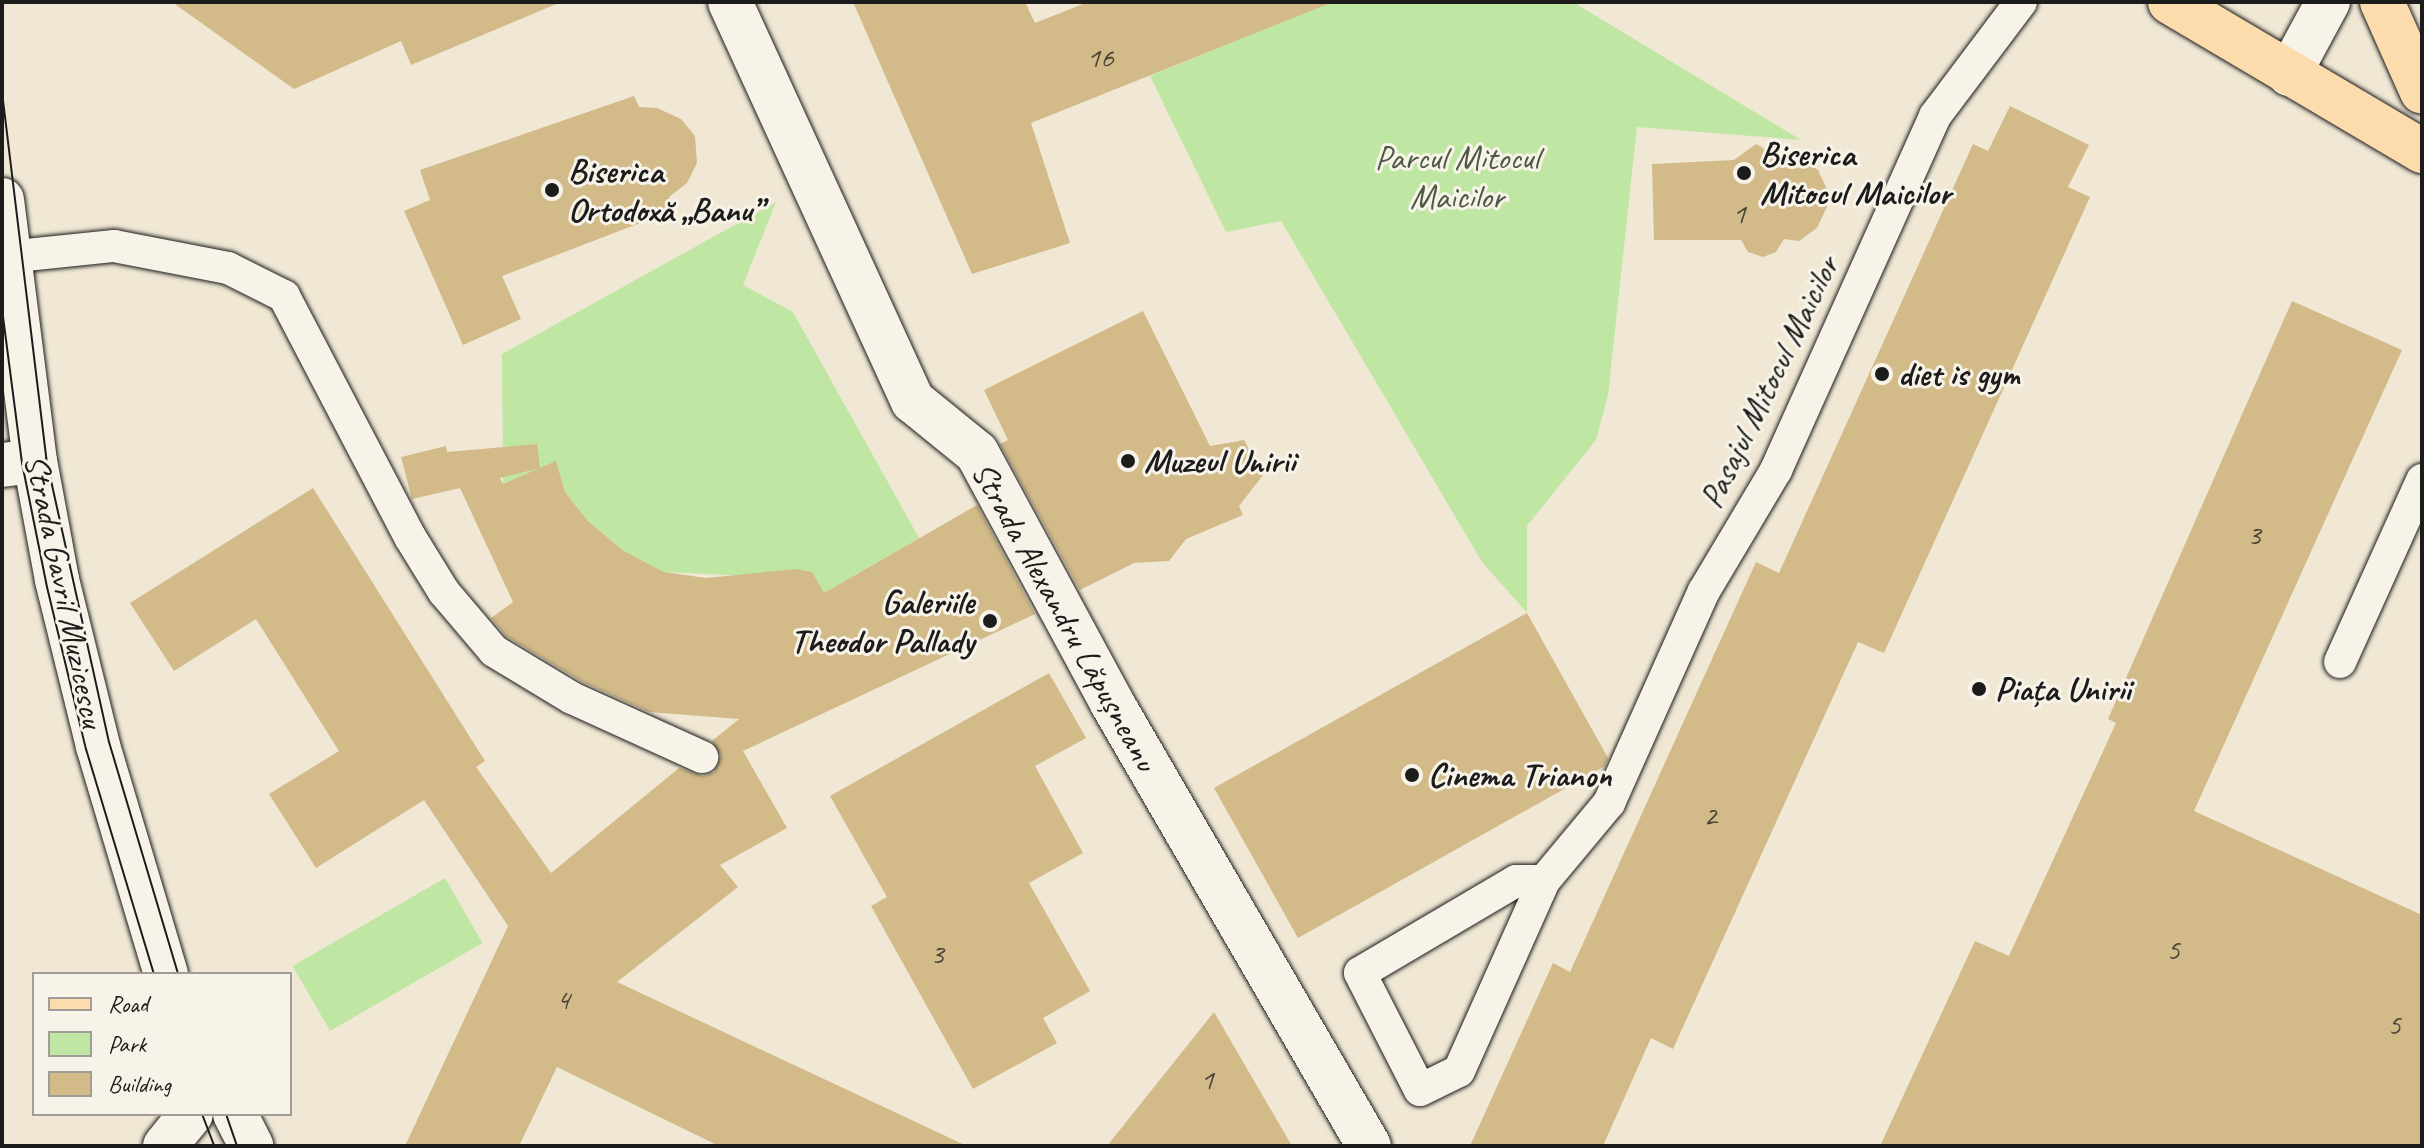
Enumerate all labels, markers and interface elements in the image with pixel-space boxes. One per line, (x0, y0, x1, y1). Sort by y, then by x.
house number: 16 (1087, 39, 1113, 75)
place label: Biserica Mitocul Maicilor (1760, 133, 1951, 212)
park label: Parcul Mitocul Maicilor (1375, 137, 1539, 216)
place label: Biserica Ortodoxă „Banu” (568, 150, 761, 230)
marker: Biserica Mitocul Maicilor (1735, 164, 1753, 182)
marker: Biserica Ortodoxă „Banu” (543, 181, 561, 199)
house number: 1 (1732, 195, 1746, 231)
street label: Pasajul Mitocul Maicilor (1690, 249, 1848, 515)
place label: diet is gym (1898, 354, 2019, 394)
marker: diet is gym (1873, 365, 1891, 383)
place label: Muzeul Unirii (1144, 441, 1295, 481)
street label: Strada Gavril Muzicescu (16, 450, 114, 732)
marker: Muzeul Unirii (1119, 452, 1137, 470)
street label: Strada Alexandru Lăpușneanu (963, 455, 1167, 777)
house number: 3 (2247, 516, 2261, 552)
place label: Galeriile Theodor Pallady (791, 581, 974, 660)
marker: Galeriile Theodor Pallady (981, 612, 999, 630)
place label: Piața Unirii (1995, 669, 2131, 709)
marker: Piața Unirii (1970, 680, 1988, 698)
place label: Cinema Trianon (1428, 755, 1611, 795)
marker: Cinema Trianon (1403, 766, 1421, 784)
house number: 2 (1703, 797, 1717, 833)
house number: 5 (2166, 931, 2180, 967)
house number: 3 (930, 935, 944, 971)
legend (32, 972, 292, 1116)
house number: 4 (556, 981, 570, 1017)
text: Road (108, 989, 148, 1019)
house number: 5 (2387, 1006, 2401, 1042)
text: Park (108, 1029, 146, 1059)
house number: 1 (1200, 1061, 1214, 1097)
text: Building (108, 1069, 171, 1099)

